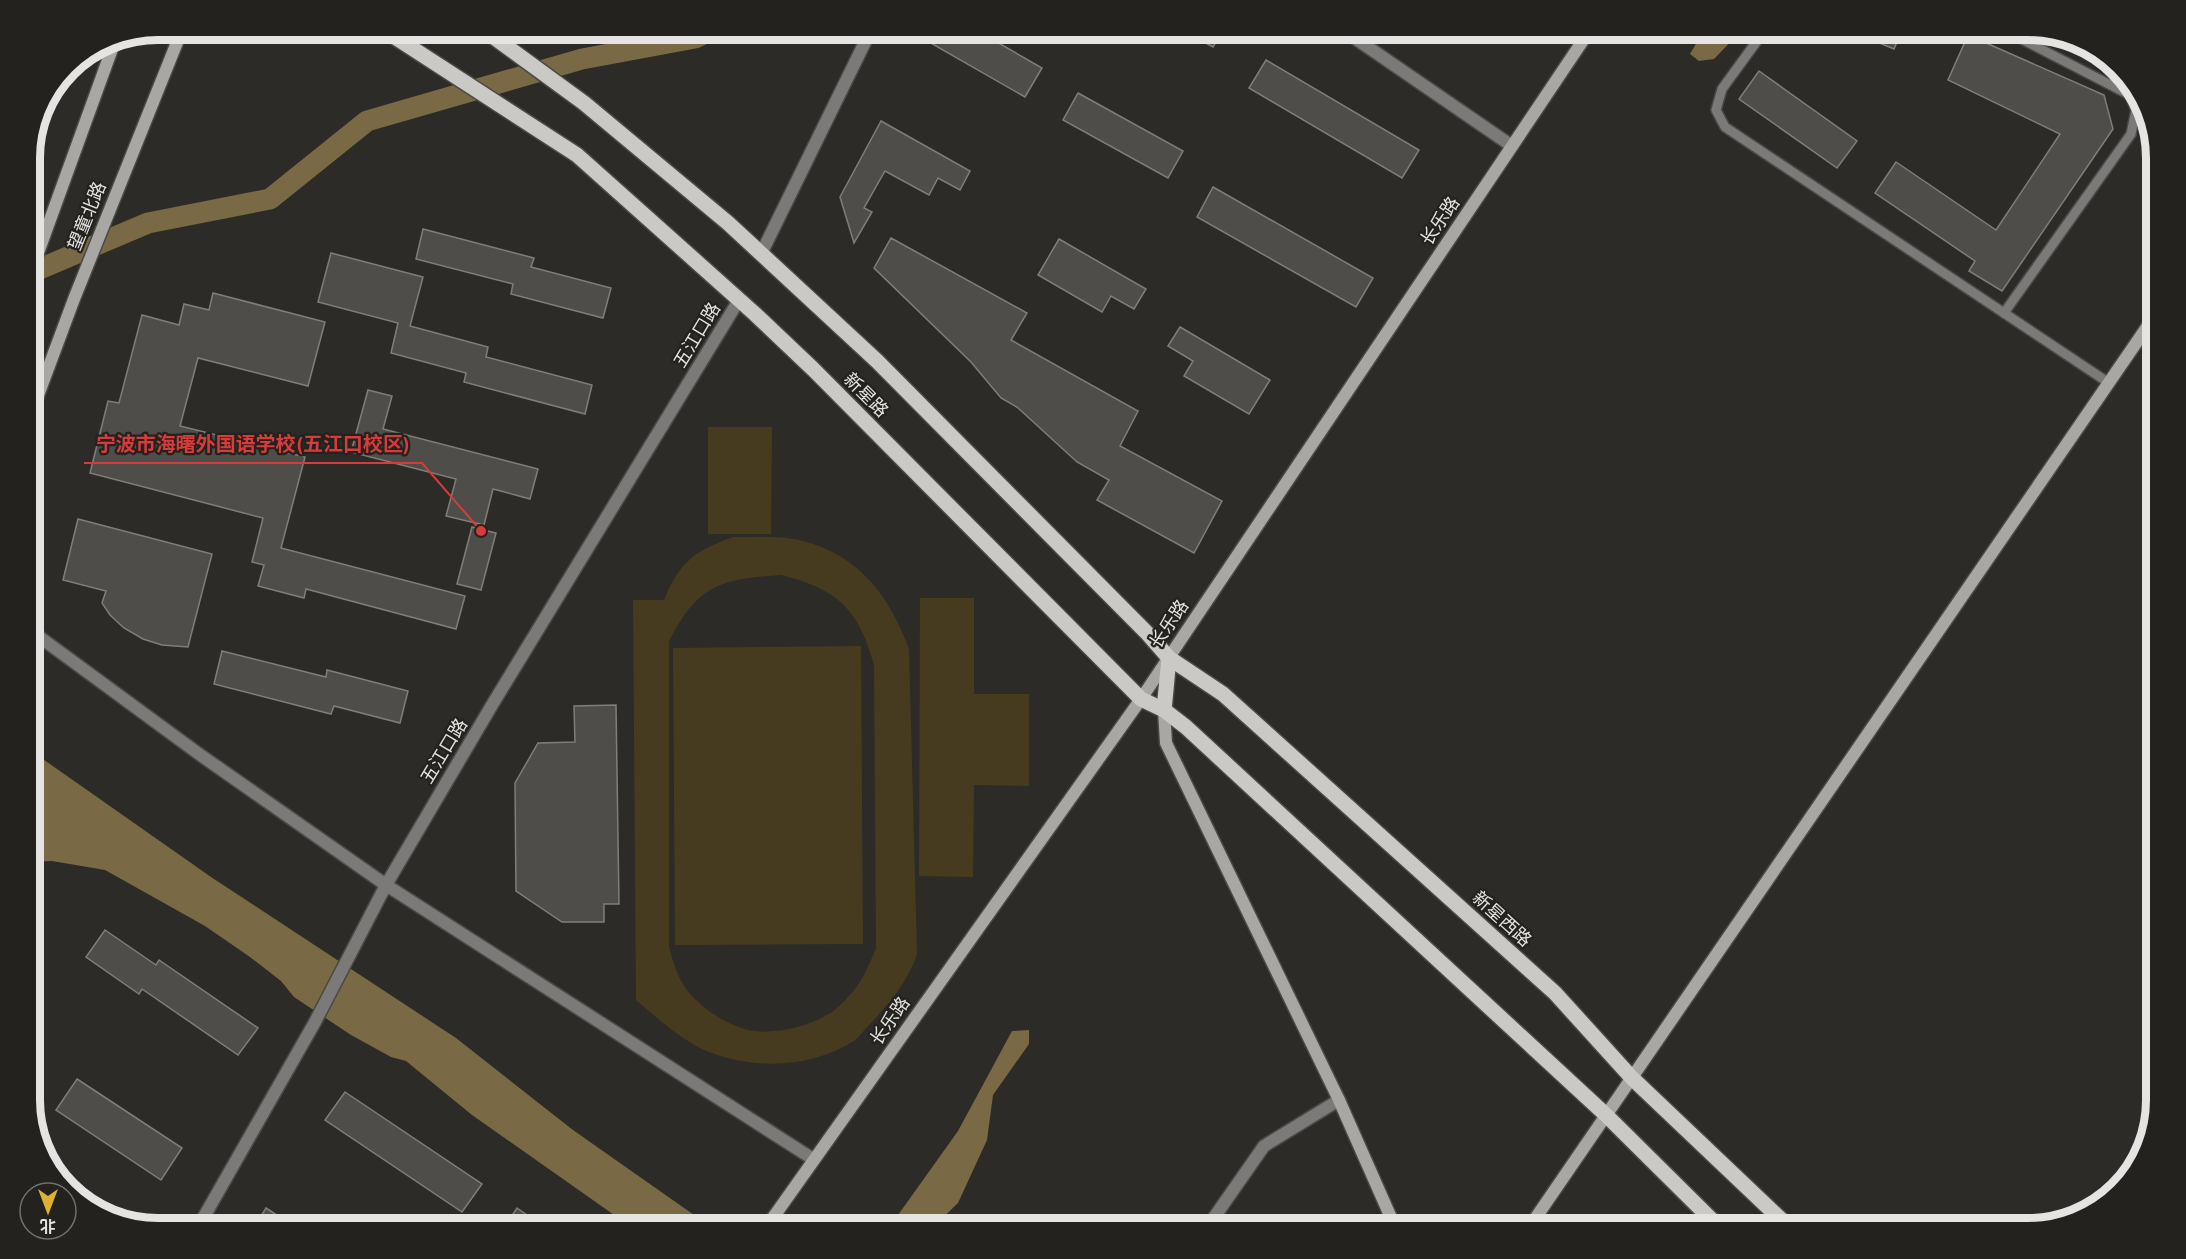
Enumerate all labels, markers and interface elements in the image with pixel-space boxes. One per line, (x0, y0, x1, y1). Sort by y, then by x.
street label: 望童北路 (62, 178, 111, 253)
street label: 长乐路 (1415, 192, 1464, 250)
street label: 五江口路 (668, 298, 725, 372)
street label: 新星路 (839, 367, 894, 422)
callout: 宁波市海曙外国语学校(五江口校区) (84, 425, 422, 463)
text: 宁波市海曙外国语学校(五江口校区) (96, 431, 410, 456)
street label: 长乐路 (1144, 595, 1193, 653)
street label: 五江口路 (415, 714, 472, 788)
street label: 新星西路 (1468, 886, 1537, 951)
street label: 长乐路 (865, 992, 914, 1049)
north arrow (18, 1181, 78, 1241)
text: 北 (40, 1216, 56, 1236)

